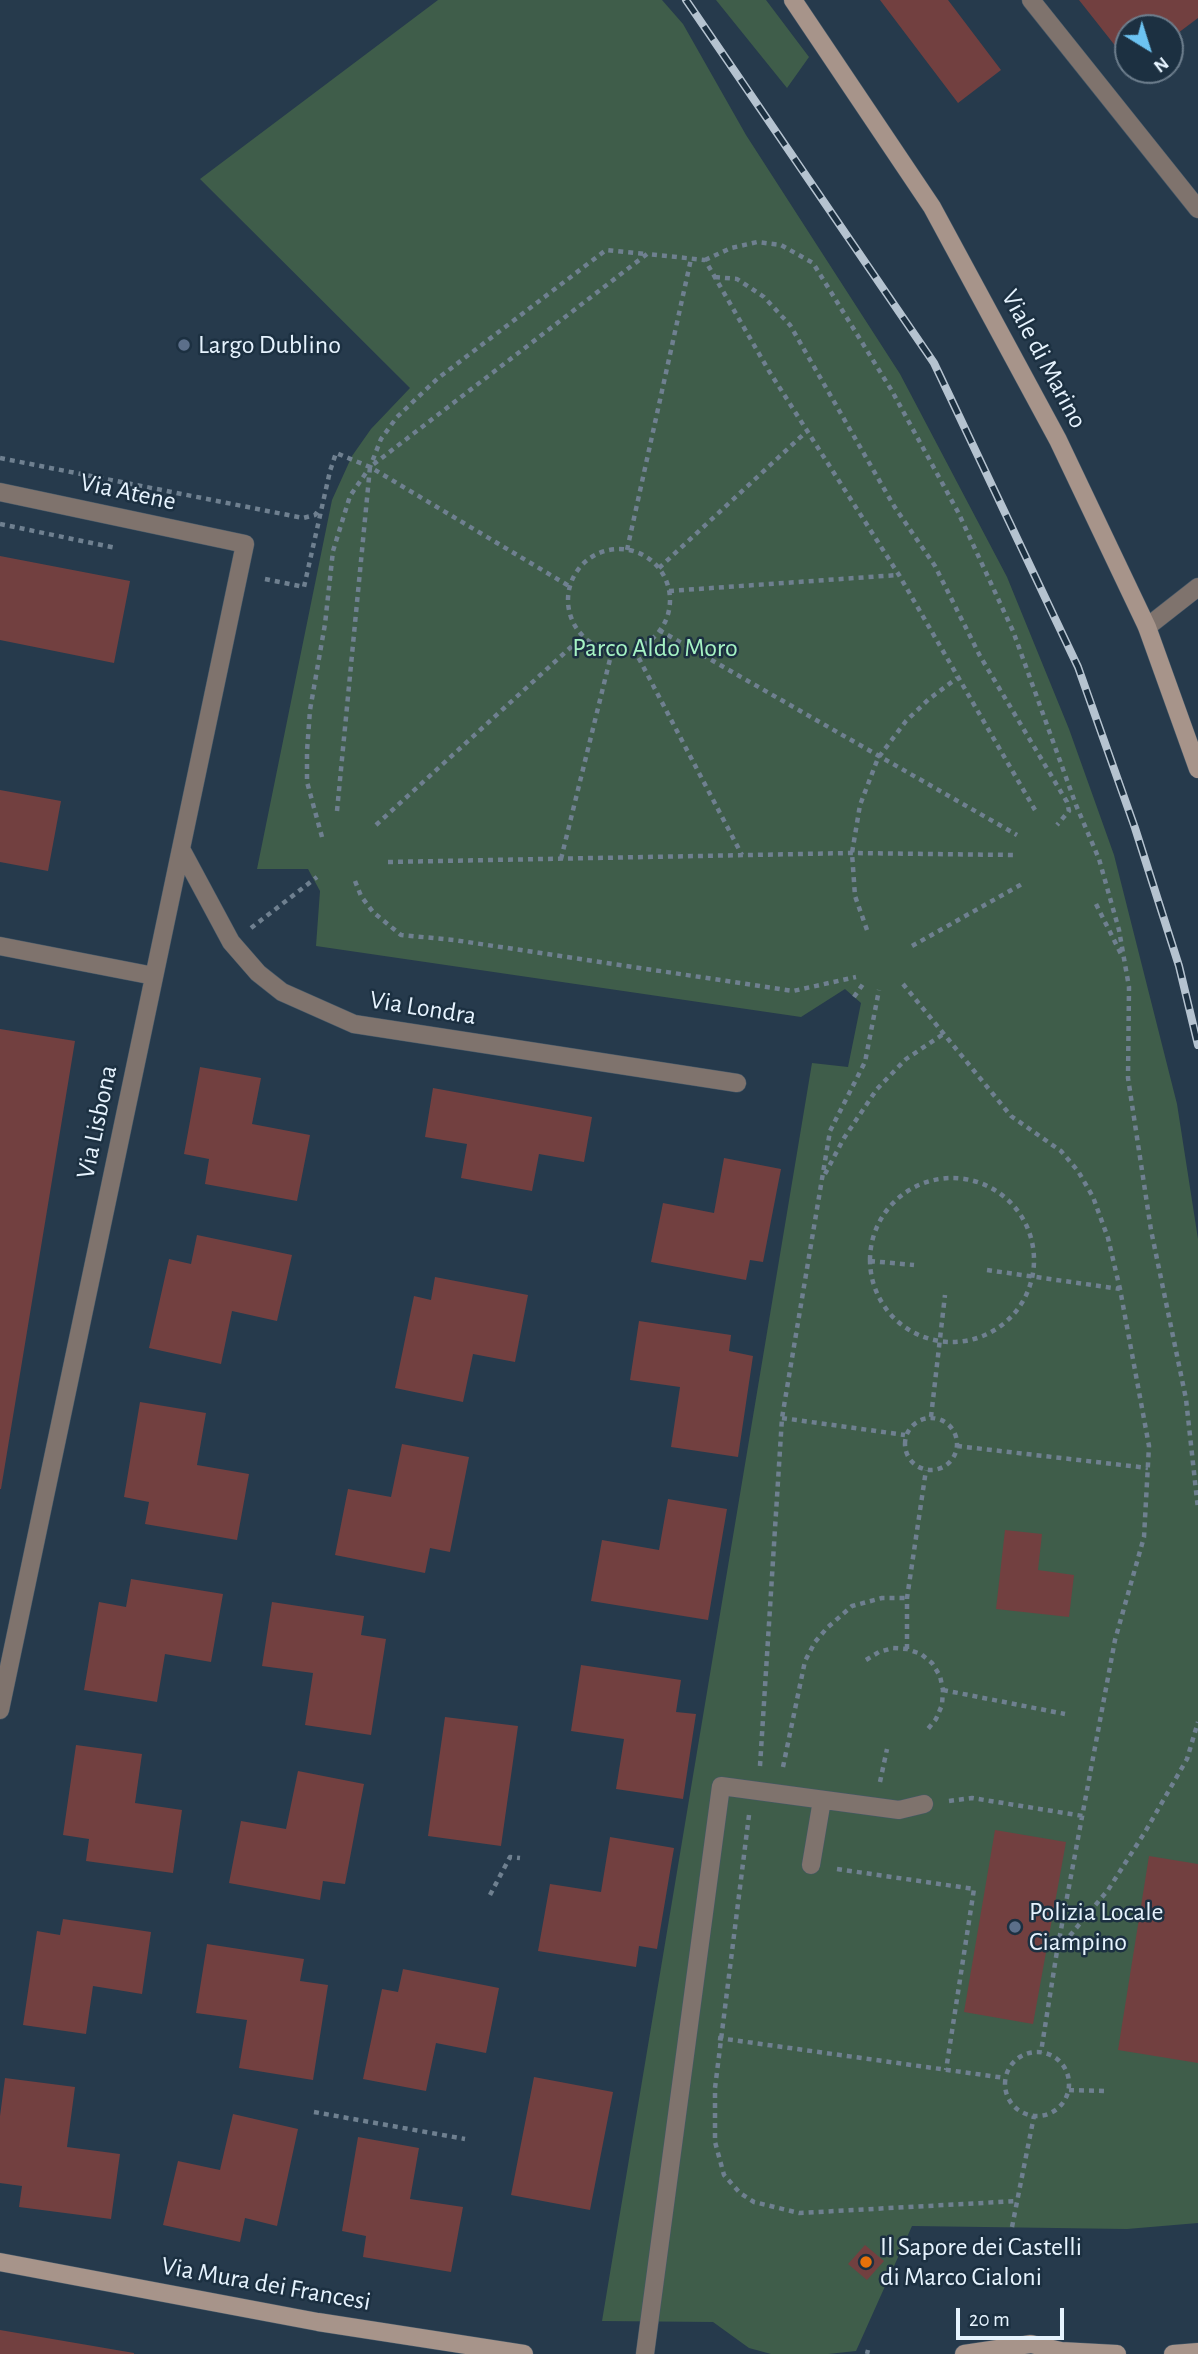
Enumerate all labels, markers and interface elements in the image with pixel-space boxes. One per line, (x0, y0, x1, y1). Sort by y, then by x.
north arrow (1114, 14, 1184, 84)
text: N (1150, 53, 1172, 76)
street label: Viale di Marino (994, 284, 1094, 434)
place label: Largo Dublino (198, 329, 341, 361)
marker: Largo Dublino (176, 337, 192, 353)
street label: Via Atene (77, 467, 179, 517)
park label: Parco Aldo Moro (572, 632, 738, 664)
street label: Via Londra (368, 984, 478, 1032)
street label: Via Lisbona (70, 1062, 124, 1182)
place label: Polizia Locale Ciampino (1029, 1896, 1164, 1958)
marker: Polizia Locale Ciampino (1007, 1919, 1023, 1935)
place label: Il Sapore dei Castelli di Marco Cialoni (880, 2231, 1082, 2292)
street label: Via Mura dei Francesi (159, 2250, 373, 2318)
marker: Il Sapore dei Castelli di Marco Cialoni (858, 2254, 874, 2270)
scale bar (960, 2294, 1068, 2338)
text: 20 m (969, 2309, 1010, 2330)

